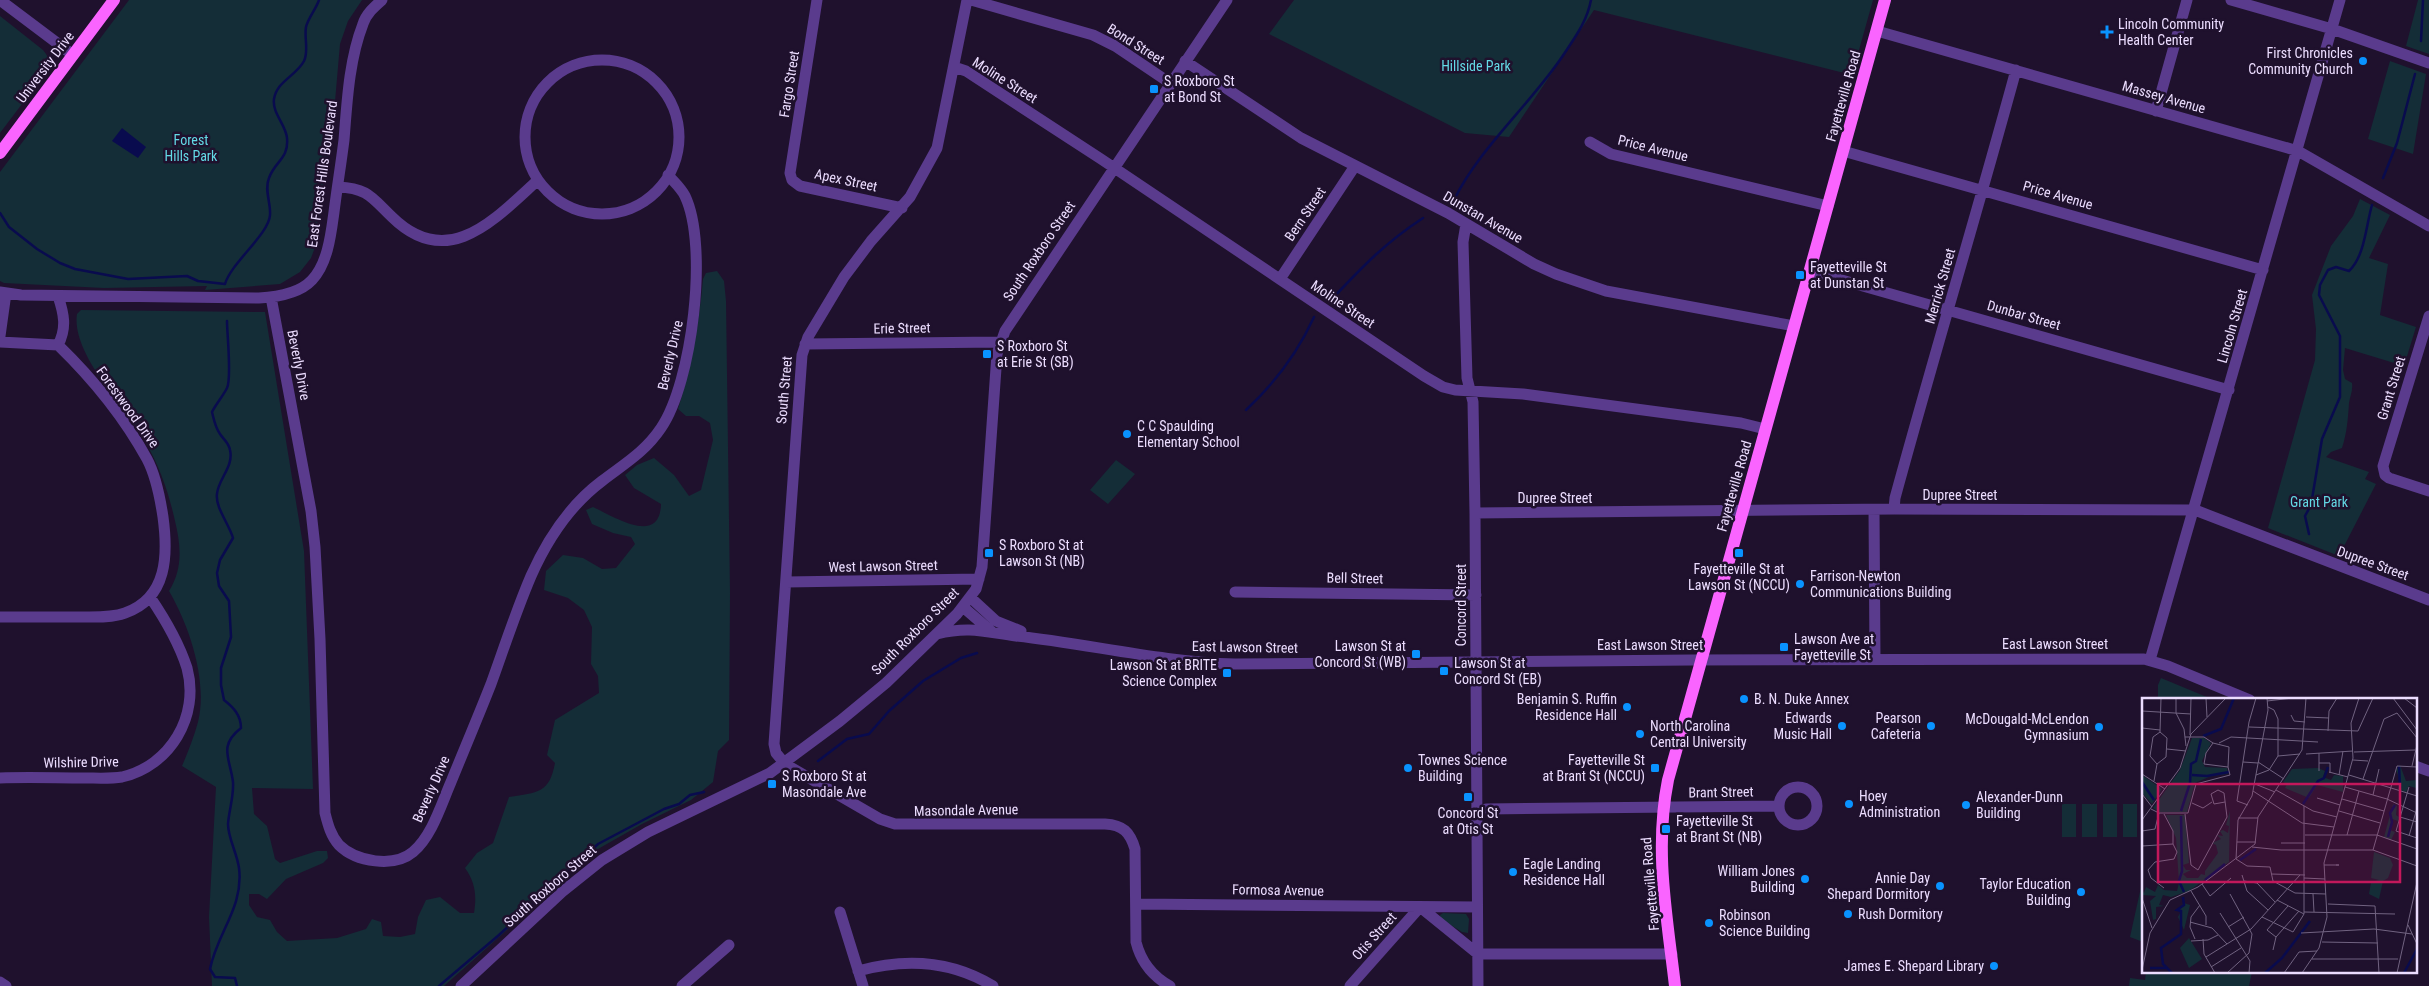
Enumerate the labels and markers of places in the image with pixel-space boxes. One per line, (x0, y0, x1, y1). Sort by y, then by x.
place label: Lincoln Community Health Center (2118, 16, 2224, 48)
marker: Lincoln Community Health Center (2100, 25, 2114, 39)
place label: First Chronicles Community Church (2248, 45, 2353, 77)
marker: First Chronicles Community Church (2357, 55, 2369, 67)
place label: S Roxboro St at Bond St (1164, 73, 1235, 105)
marker: S Roxboro St at Bond St (1148, 83, 1160, 95)
place label: Fayetteville St at Dunstan St (1810, 259, 1887, 291)
marker: Fayetteville St at Dunstan St (1794, 269, 1806, 281)
place label: S Roxboro St at Erie St (SB) (997, 338, 1074, 371)
marker: S Roxboro St at Erie St (SB) (981, 348, 993, 360)
place label: C C Spaulding Elementary School (1137, 418, 1240, 450)
marker: C C Spaulding Elementary School (1121, 428, 1133, 440)
place label: S Roxboro St at Lawson St (NB) (999, 537, 1085, 570)
marker: S Roxboro St at Lawson St (NB) (983, 547, 995, 559)
marker: Fayetteville St at Lawson St (NCCU) (1733, 547, 1745, 559)
place label: Fayetteville St at Lawson St (NCCU) (1688, 561, 1790, 594)
place label: Farrison-Newton Communications Building (1810, 568, 1951, 600)
marker: Farrison-Newton Communications Building (1794, 578, 1806, 590)
place label: Lawson Ave at Fayetteville St (1794, 631, 1874, 663)
place label: Lawson St at Concord St (WB) (1315, 638, 1406, 671)
marker: Lawson Ave at Fayetteville St (1778, 641, 1790, 653)
marker: Lawson St at Concord St (WB) (1410, 648, 1422, 660)
place label: Lawson St at Concord St (EB) (1454, 655, 1542, 688)
place label: Lawson St at BRITE Science Complex (1110, 657, 1217, 689)
marker: Lawson St at Concord St (EB) (1438, 665, 1450, 677)
marker: Lawson St at BRITE Science Complex (1221, 667, 1233, 679)
place label: Benjamin S. Ruffin Residence Hall (1517, 691, 1617, 723)
place label: B. N. Duke Annex (1754, 691, 1849, 707)
marker: B. N. Duke Annex (1738, 693, 1750, 705)
marker: Benjamin S. Ruffin Residence Hall (1621, 701, 1633, 713)
place label: Edwards Music Hall (1774, 710, 1832, 742)
place label: Pearson Cafeteria (1871, 710, 1921, 742)
place label: McDougald-McLendon Gymnasium (1965, 711, 2089, 743)
place label: North Carolina Central University (1650, 718, 1747, 750)
marker: Edwards Music Hall (1836, 720, 1848, 732)
marker: Pearson Cafeteria (1925, 720, 1937, 732)
marker: McDougald-McLendon Gymnasium (2093, 721, 2105, 733)
marker: North Carolina Central University (1634, 728, 1646, 740)
place label: Townes Science Building (1418, 752, 1507, 784)
place label: Fayetteville St at Brant St (NCCU) (1543, 752, 1645, 785)
marker: Townes Science Building (1402, 762, 1414, 774)
marker: Fayetteville St at Brant St (NCCU) (1649, 762, 1661, 774)
place label: S Roxboro St at Masondale Ave (782, 768, 867, 800)
marker: S Roxboro St at Masondale Ave (766, 778, 778, 790)
place label: Hoey Administration (1859, 788, 1940, 820)
place label: Alexander-Dunn Building (1976, 789, 2063, 821)
marker: Concord St at Otis St (1462, 791, 1474, 803)
marker: Hoey Administration (1843, 798, 1855, 810)
marker: Alexander-Dunn Building (1960, 799, 1972, 811)
place label: Concord St at Otis St (1438, 805, 1498, 837)
place label: Fayetteville St at Brant St (NB) (1676, 813, 1762, 846)
marker: Fayetteville St at Brant St (NB) (1660, 823, 1672, 835)
place label: Eagle Landing Residence Hall (1523, 856, 1605, 888)
place label: William Jones Building (1718, 863, 1795, 895)
marker: Eagle Landing Residence Hall (1507, 866, 1519, 878)
place label: Annie Day Shepard Dormitory (1827, 870, 1930, 902)
marker: William Jones Building (1799, 873, 1811, 885)
place label: Taylor Education Building (1979, 876, 2071, 908)
marker: Annie Day Shepard Dormitory (1934, 880, 1946, 892)
marker: Taylor Education Building (2075, 886, 2087, 898)
place label: Rush Dormitory (1858, 906, 1943, 922)
place label: Robinson Science Building (1719, 907, 1810, 939)
marker: Rush Dormitory (1842, 908, 1854, 920)
marker: Robinson Science Building (1703, 917, 1715, 929)
place label: James E. Shepard Library (1844, 958, 1984, 974)
marker: James E. Shepard Library (1988, 960, 2000, 972)

